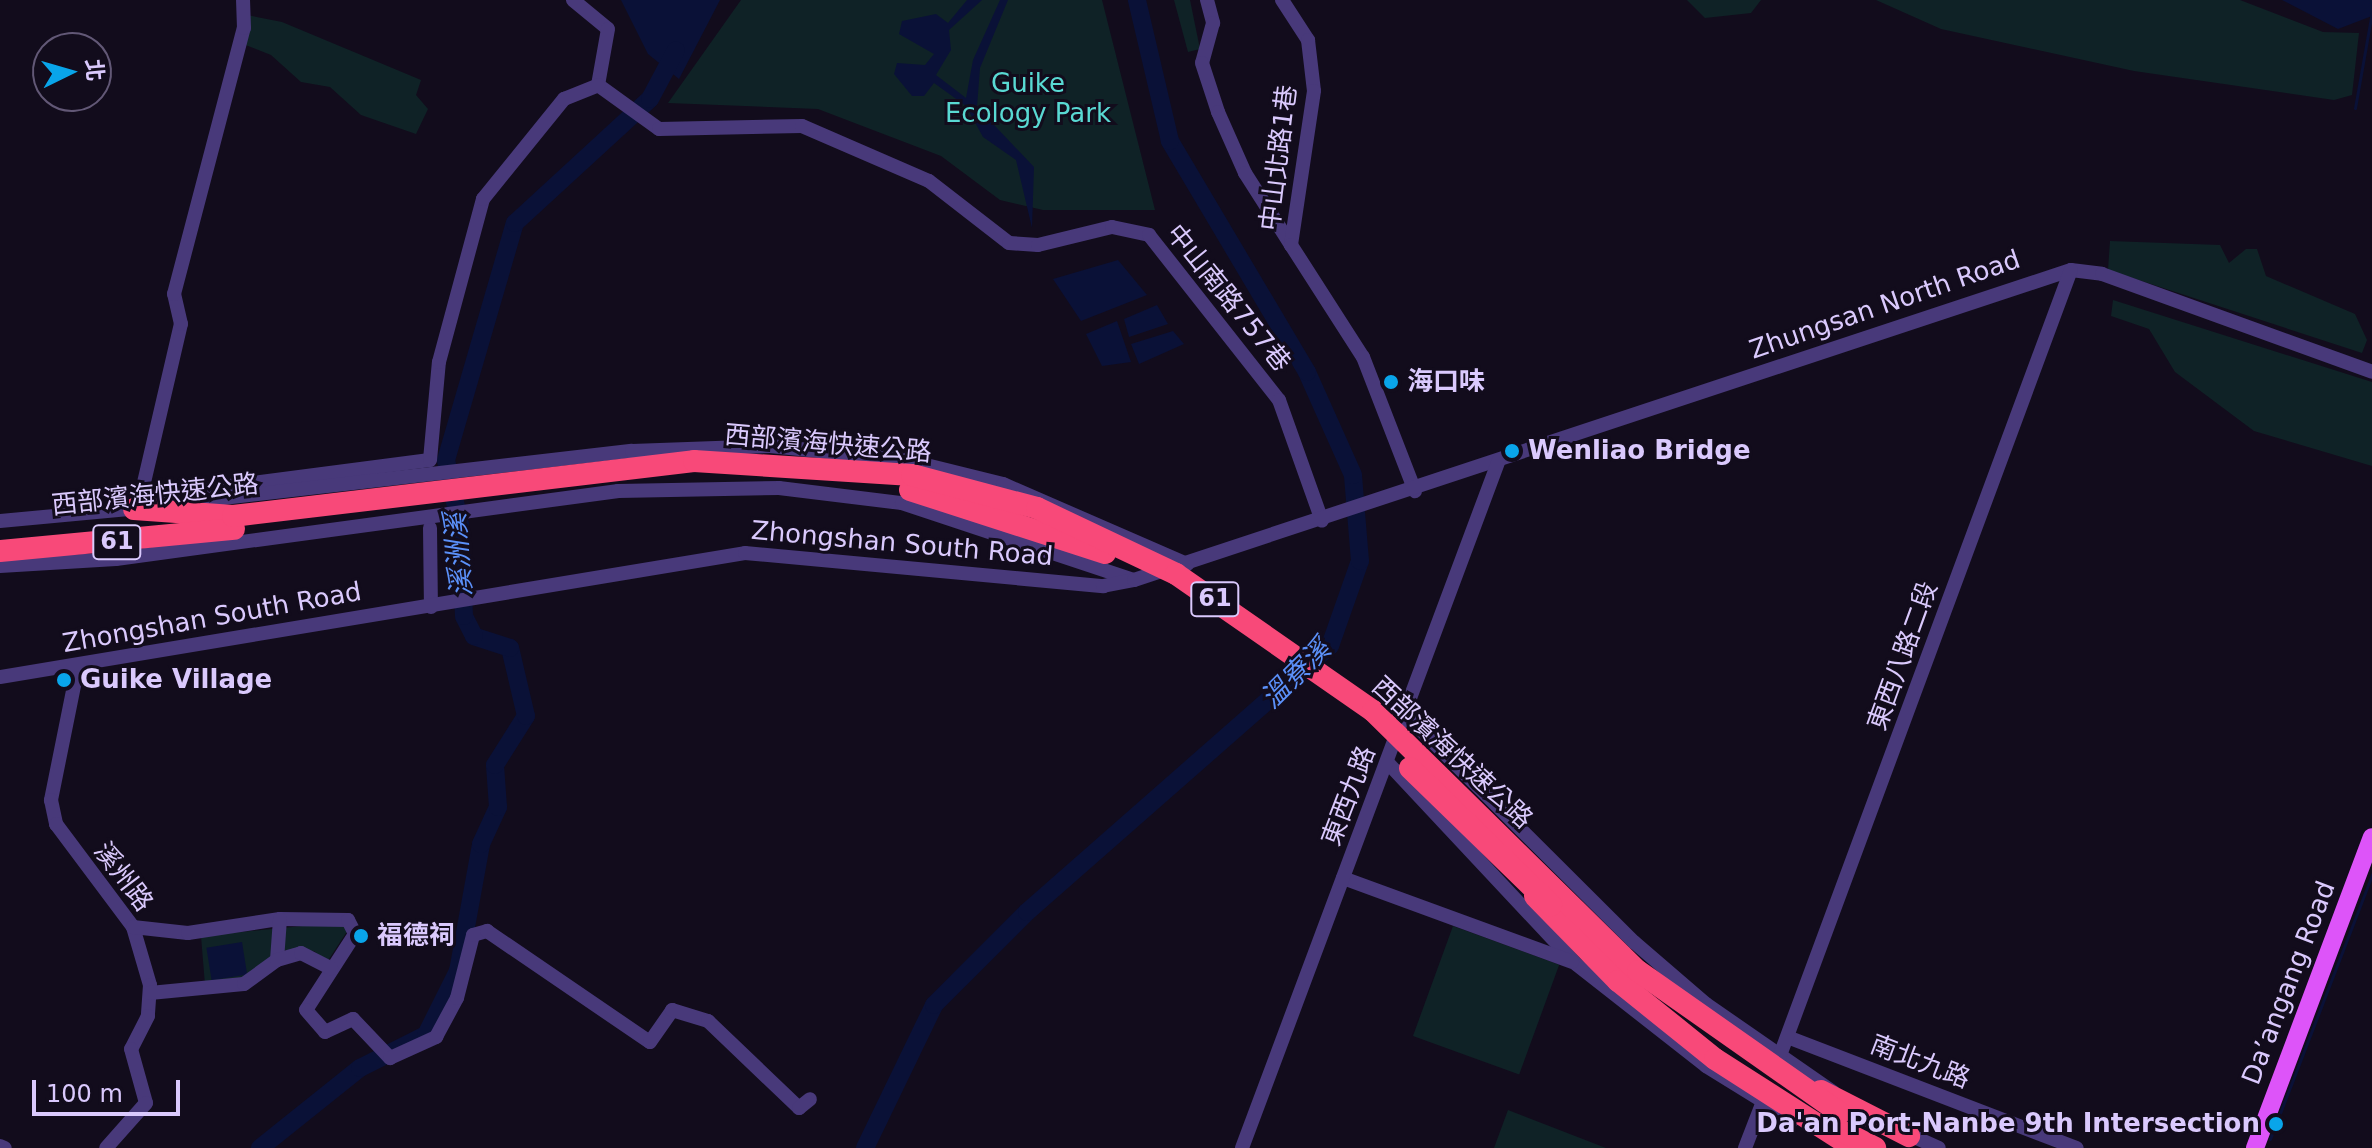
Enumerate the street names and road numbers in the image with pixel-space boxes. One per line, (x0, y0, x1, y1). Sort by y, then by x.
street label: 中山北路1巷 (1255, 83, 1303, 233)
street label: 中山南路757巷 (1159, 218, 1297, 378)
street label: Zhungsan North Road (1746, 244, 2024, 366)
street label: 西部濱海快速公路 (723, 419, 933, 469)
street label: 西部濱海快速公路 (50, 469, 260, 521)
street label: Zhongshan South Road (750, 515, 1054, 573)
road number: 61 (91, 522, 143, 562)
street label: Zhongshan South Road (60, 576, 364, 660)
street label: 東西八路二段 (1862, 577, 1944, 735)
road number: 61 (1189, 579, 1241, 619)
street label: 西部濱海快速公路 (1365, 671, 1539, 835)
street label: 東西九路 (1316, 742, 1382, 850)
street label: 溪州路 (87, 836, 159, 918)
street label: Da’angang Road (2236, 877, 2342, 1089)
street label: 南北九路 (1866, 1029, 1974, 1095)

